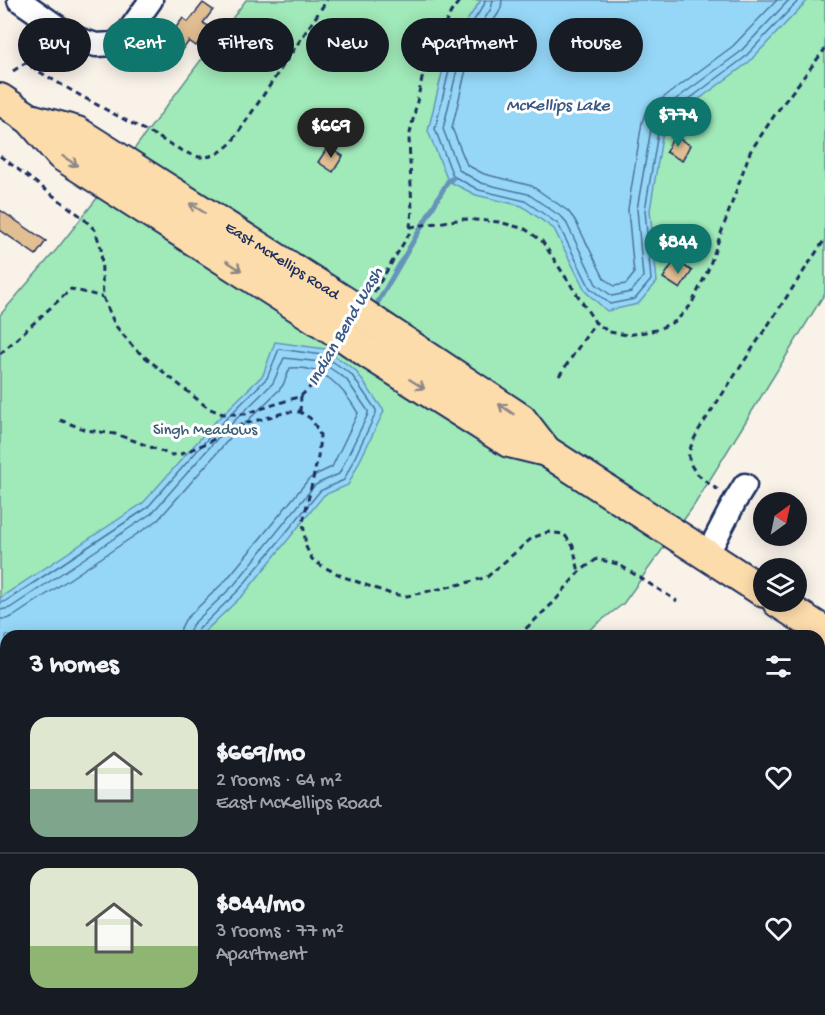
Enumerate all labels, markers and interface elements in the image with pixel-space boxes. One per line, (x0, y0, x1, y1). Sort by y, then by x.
chip: Buy (18, 18, 91, 72)
chip: Rent (103, 18, 185, 72)
chip: Filters (197, 18, 294, 72)
chip: New (306, 18, 389, 72)
chip: Apartment (401, 18, 537, 72)
chip: House (549, 18, 643, 72)
water label: McKellips Lake (506, 96, 610, 117)
pin: $774 (642, 97, 714, 148)
text: $774 (658, 105, 698, 128)
pin: $669 (295, 108, 367, 159)
text: $669 (311, 116, 351, 139)
one-way arrow (61, 155, 78, 167)
one-way arrow (189, 202, 206, 215)
street label: East McKellips Road (221, 218, 344, 306)
pin: $844 (642, 224, 714, 275)
text: $844 (659, 232, 697, 255)
one-way arrow (225, 261, 242, 273)
water label: Indian Bend Wash (304, 264, 389, 390)
one-way arrow (409, 378, 426, 391)
one-way arrow (498, 403, 515, 415)
park label: Singh Meadows (153, 422, 258, 441)
north arrow (753, 492, 807, 546)
map controls (753, 492, 807, 612)
button: layers (753, 558, 807, 612)
icon: filters (762, 650, 795, 683)
text: 3 homes (30, 651, 119, 682)
text: $669/mo (216, 739, 305, 770)
icon: home (78, 741, 150, 813)
icon: heart (762, 761, 795, 794)
text: 2 rooms · 64 m² (216, 770, 342, 793)
text: East McKellips Road (216, 793, 381, 816)
text: $844/mo (216, 890, 305, 921)
icon: home (78, 892, 150, 964)
icon: heart (762, 912, 795, 945)
text: 3 rooms · 77 m² (216, 921, 344, 944)
text: Apartment (216, 944, 306, 967)

